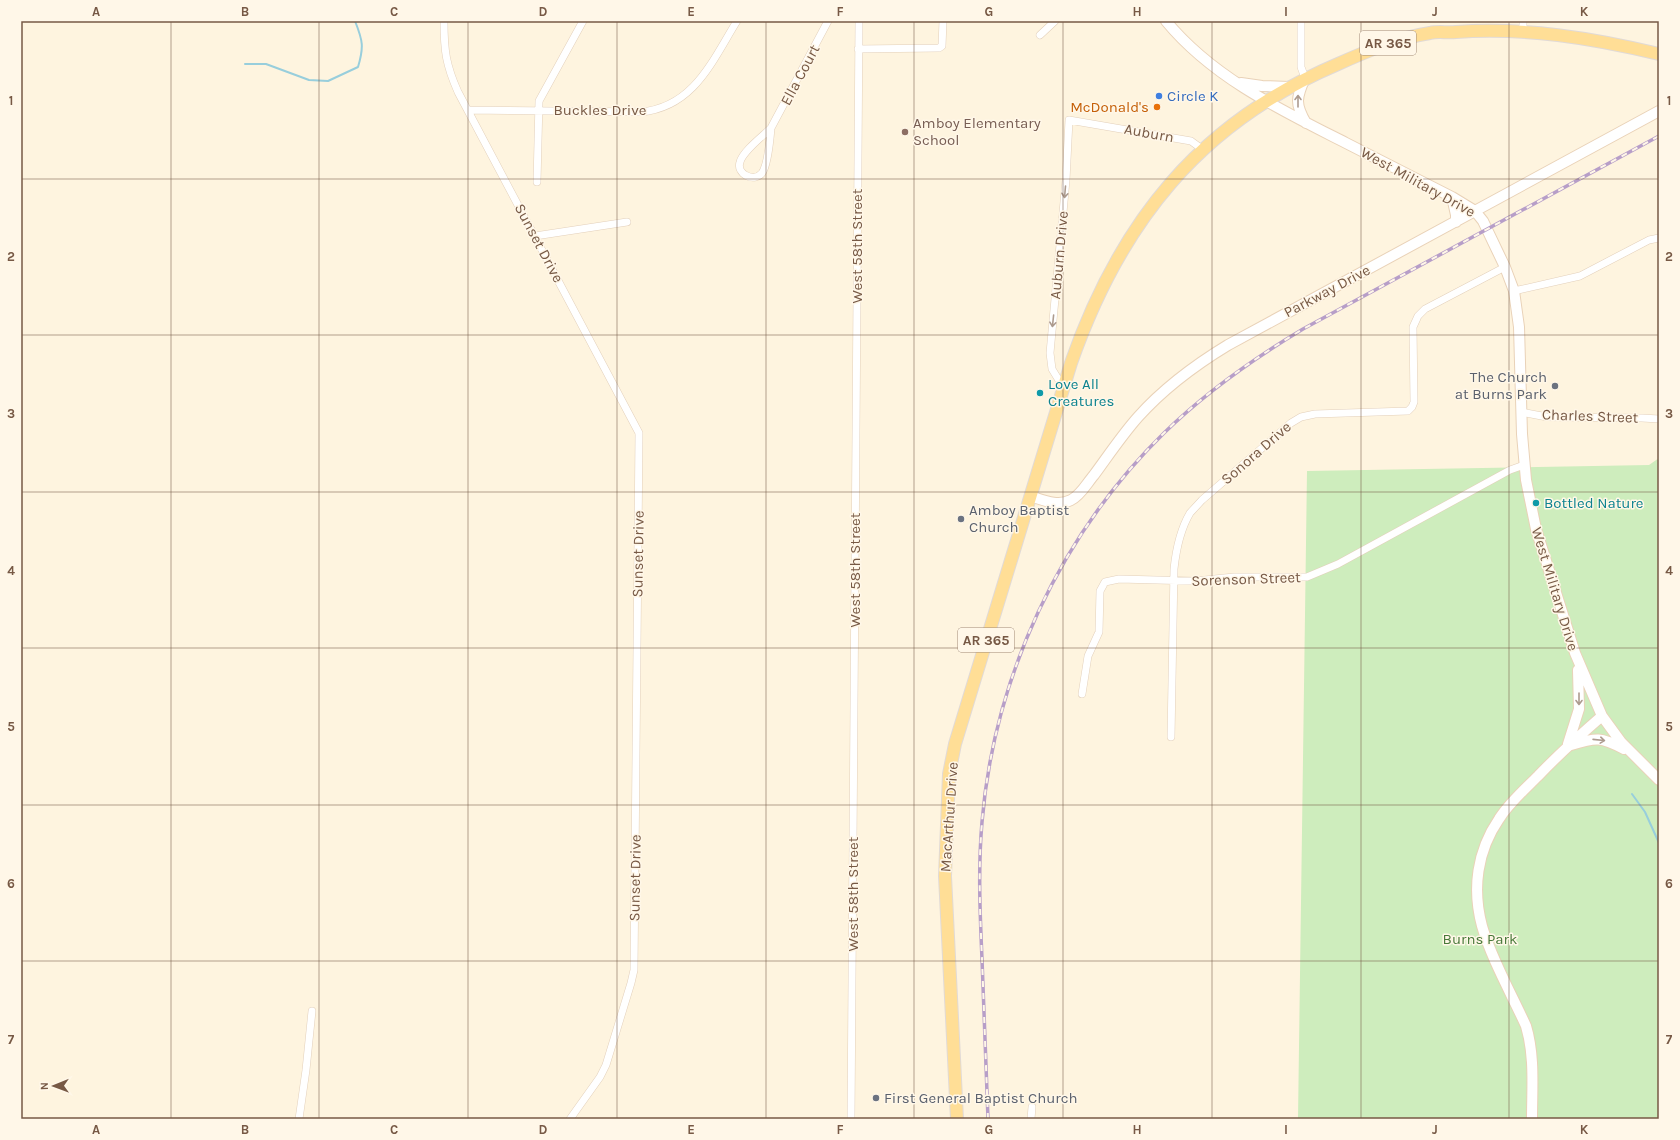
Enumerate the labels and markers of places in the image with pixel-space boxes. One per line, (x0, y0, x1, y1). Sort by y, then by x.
place label: Circle K (1167, 87, 1218, 105)
marker: Circle K (1154, 91, 1164, 101)
place label: McDonald's (1070, 98, 1149, 116)
marker: McDonald's (1152, 102, 1162, 112)
place label: Amboy Elementary School (913, 114, 1041, 149)
marker: Amboy Elementary School (900, 127, 910, 137)
place label: The Church at Burns Park (1455, 368, 1547, 403)
place label: Love All Creatures (1048, 375, 1114, 410)
marker: The Church at Burns Park (1550, 381, 1560, 391)
marker: Love All Creatures (1035, 388, 1045, 398)
place label: Bottled Nature (1544, 494, 1644, 512)
marker: Bottled Nature (1531, 498, 1541, 508)
place label: Amboy Baptist Church (969, 501, 1070, 536)
marker: Amboy Baptist Church (956, 514, 966, 524)
place label: First General Baptist Church (884, 1089, 1077, 1107)
marker: First General Baptist Church (871, 1093, 881, 1103)

